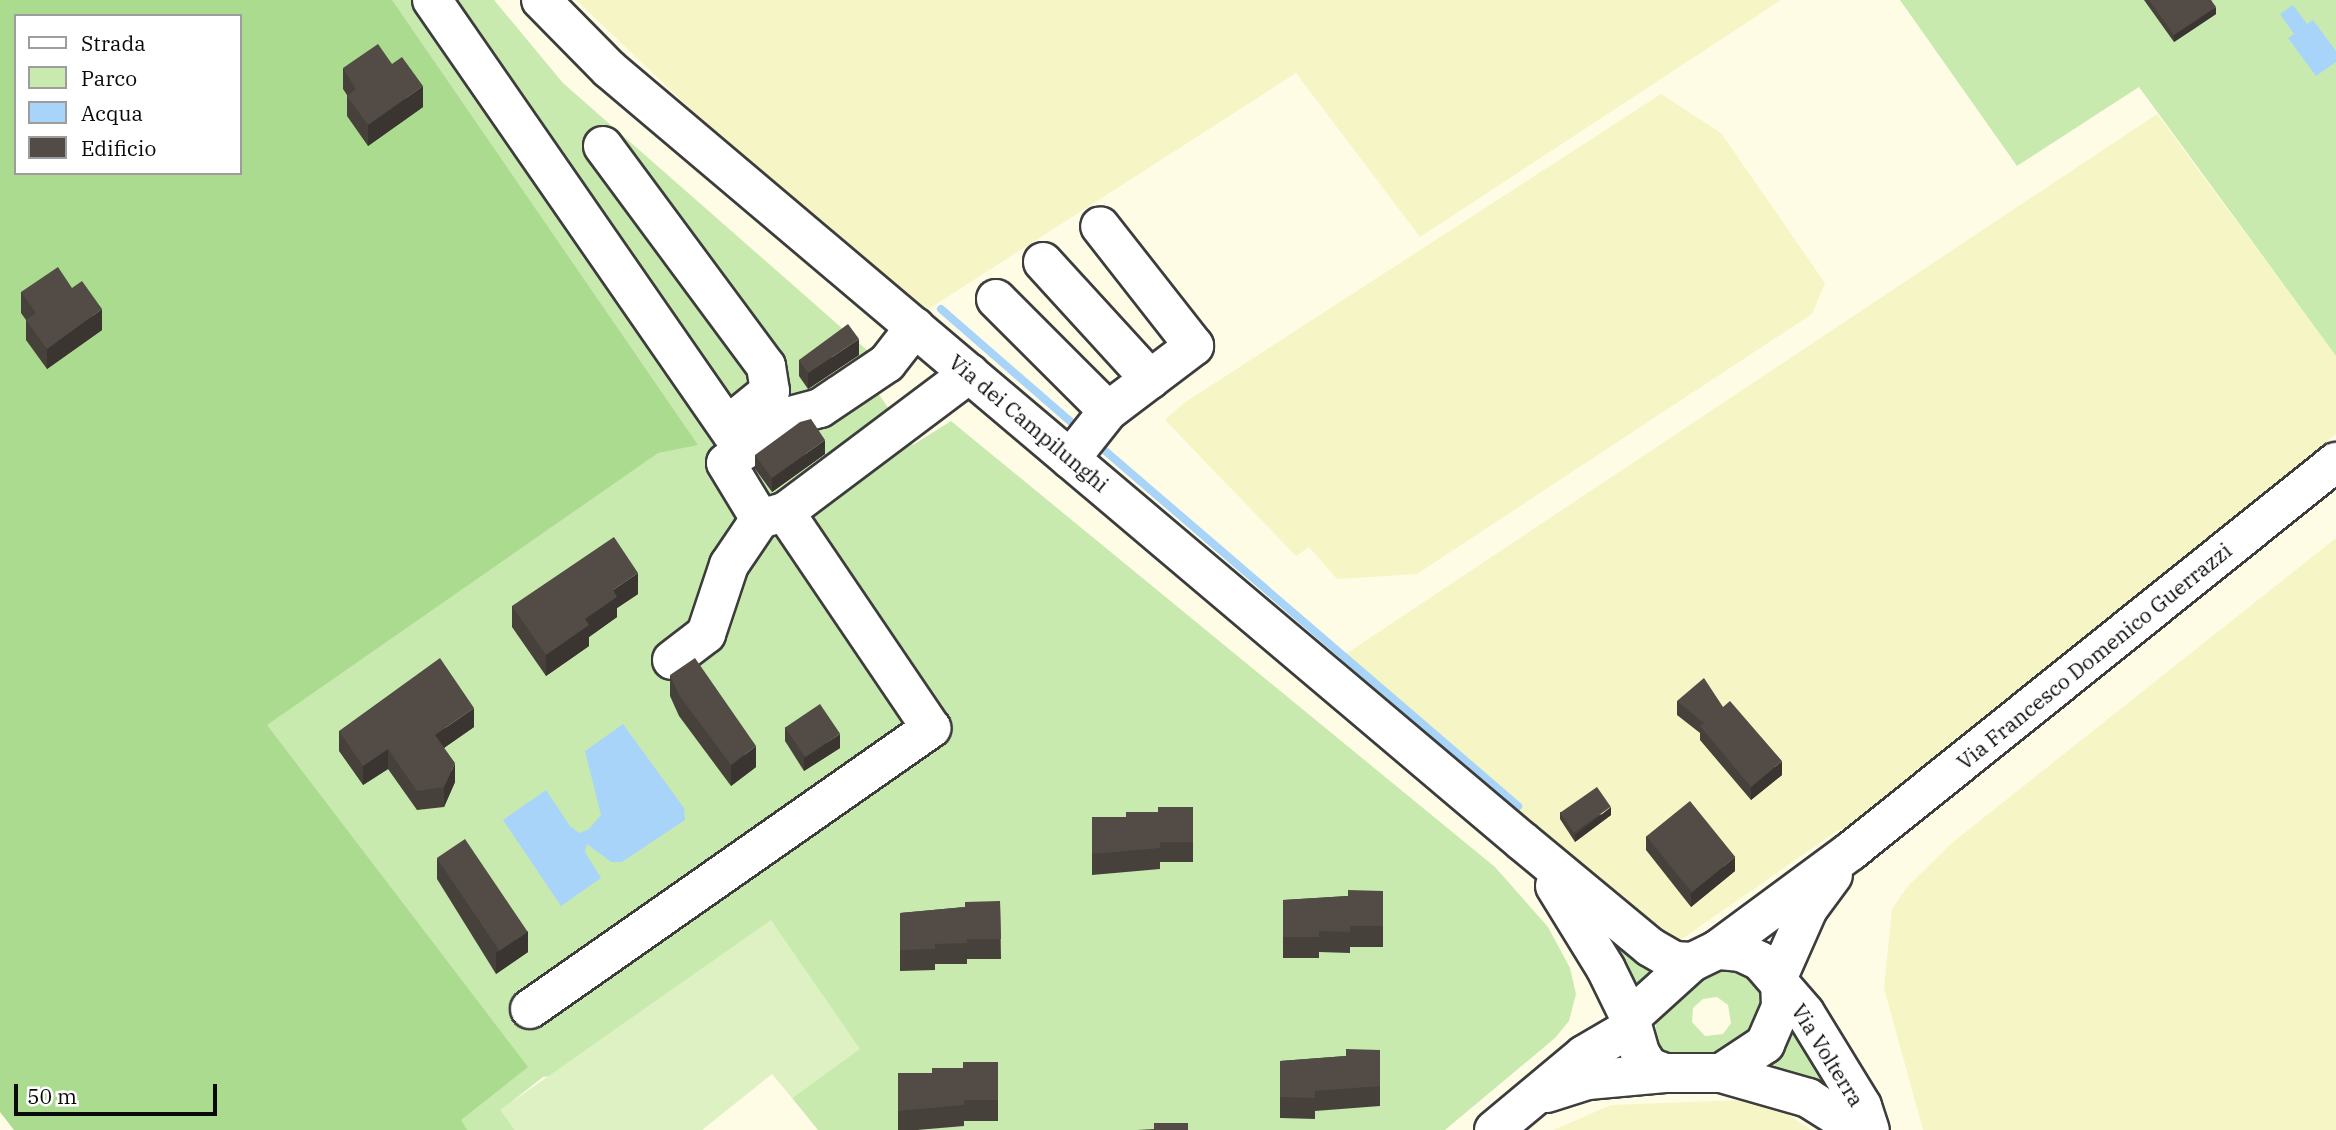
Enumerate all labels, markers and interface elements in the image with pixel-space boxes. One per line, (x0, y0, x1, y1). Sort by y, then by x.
legend (14, 14, 242, 175)
text: Strada (81, 29, 146, 57)
text: Parco (81, 64, 137, 92)
text: Acqua (81, 99, 143, 127)
text: Edificio (81, 134, 156, 162)
street label: Via dei Campilunghi (944, 349, 1114, 497)
street label: Via Francesco Domenico Guerrazzi (1952, 537, 2236, 775)
street label: Via Volterra (1787, 999, 1869, 1111)
scale bar (18, 1070, 220, 1114)
text: 50 m (27, 1082, 77, 1110)

